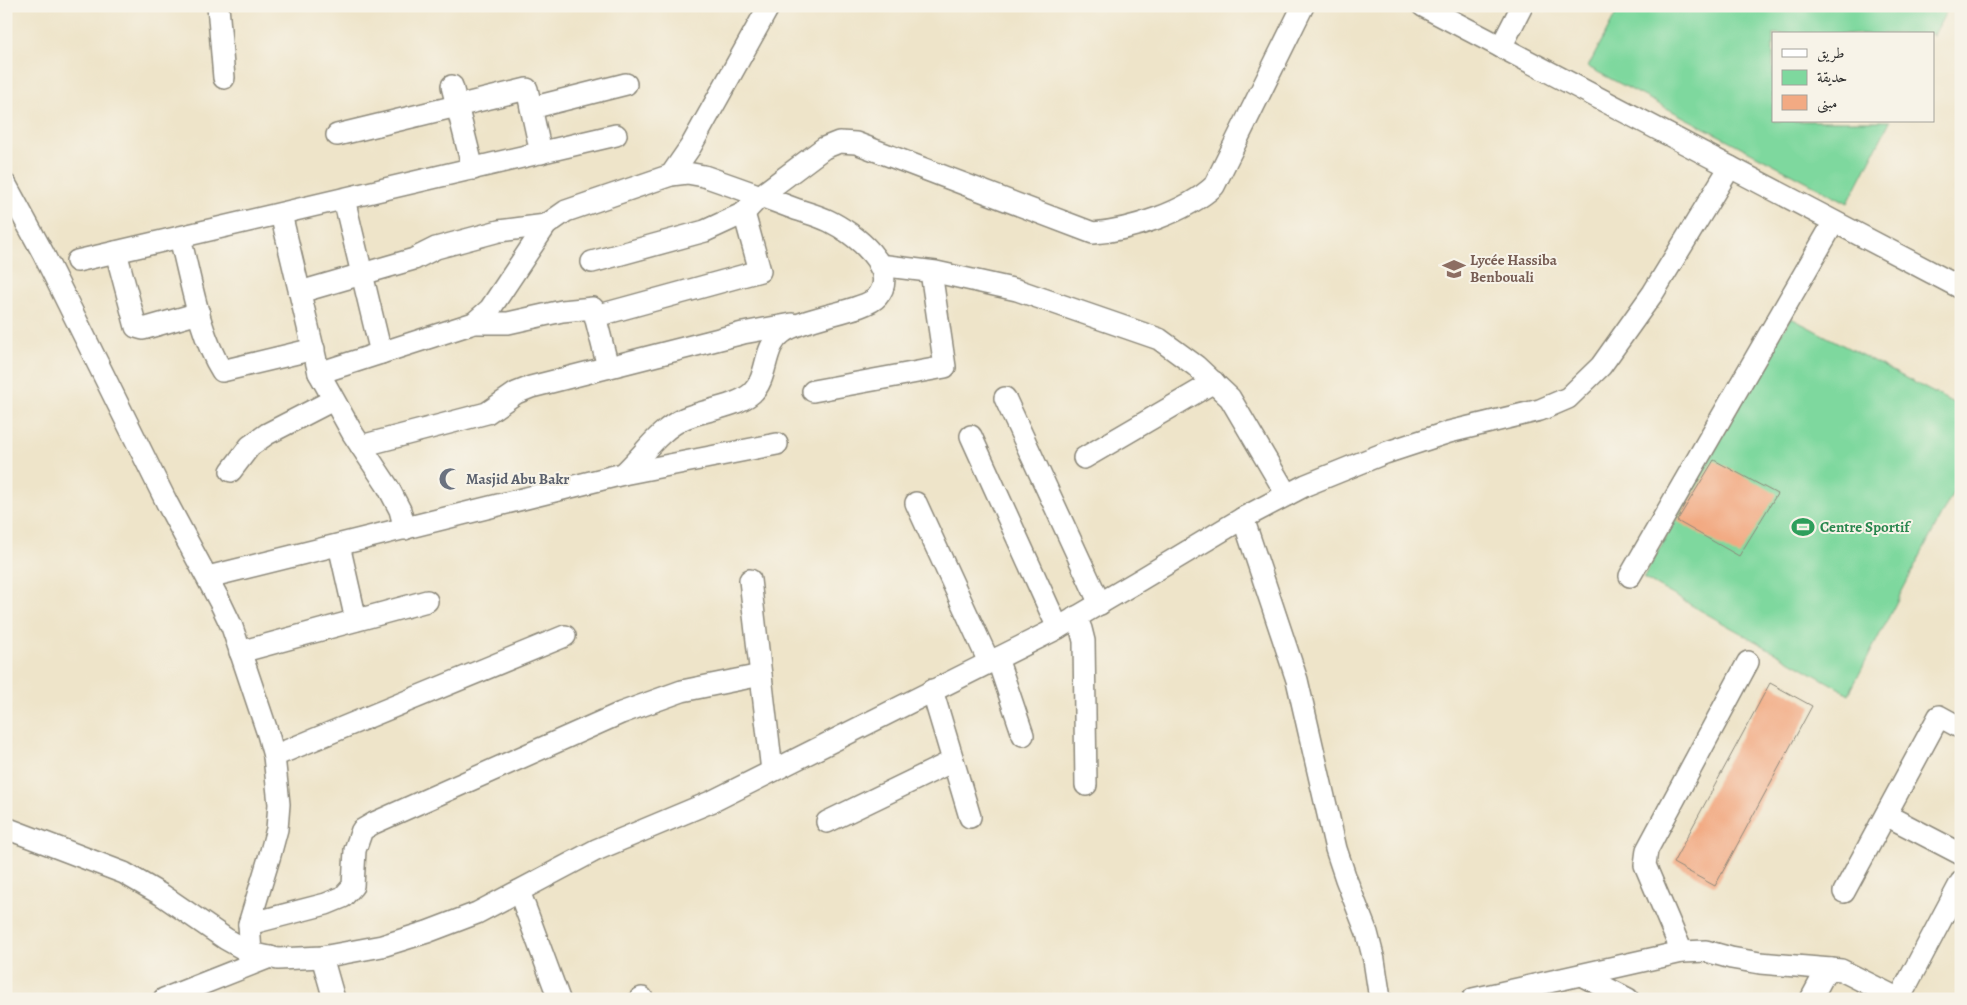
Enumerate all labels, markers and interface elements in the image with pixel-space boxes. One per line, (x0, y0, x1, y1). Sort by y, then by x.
legend (1772, 32, 1934, 122)
text: طريق (1817, 43, 1844, 63)
text: حديقة (1817, 67, 1847, 87)
text: مبنى (1817, 93, 1837, 114)
place label: Lycée Hassiba Benbouali (1470, 250, 1558, 287)
school or university icon: Lycée Hassiba Benbouali (1441, 256, 1467, 282)
mosque icon: Masjid Abu Bakr (437, 466, 463, 492)
place label: Masjid Abu Bakr (466, 469, 569, 489)
sports icon: Centre Sportif (1790, 514, 1816, 540)
place label: Centre Sportif (1820, 517, 1911, 537)

